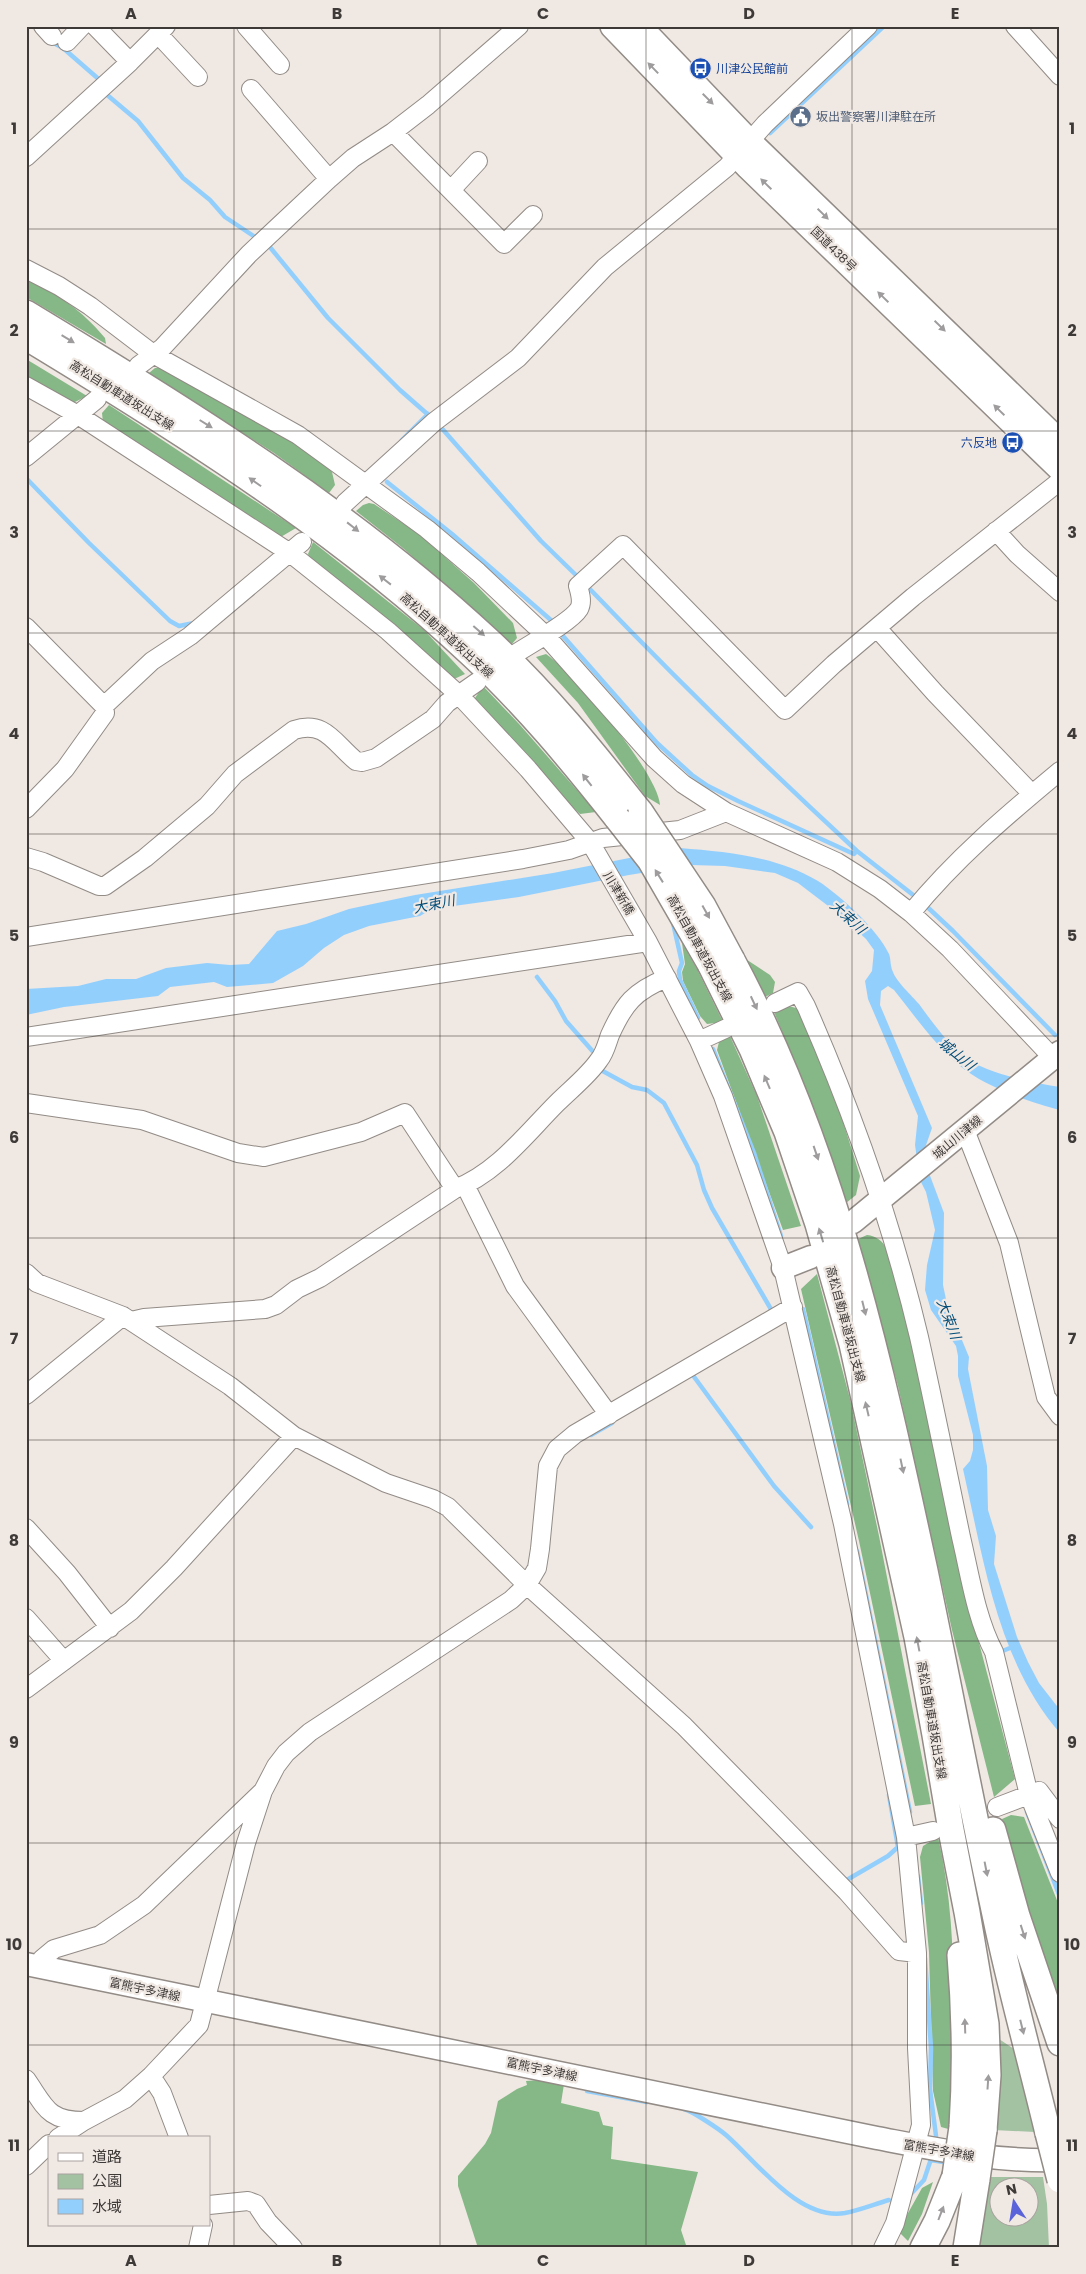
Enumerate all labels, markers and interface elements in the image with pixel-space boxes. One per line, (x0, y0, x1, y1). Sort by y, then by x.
text: A (125, 2, 137, 25)
text: B (332, 2, 342, 25)
text: C (537, 2, 549, 25)
text: D (743, 2, 755, 25)
text: E (951, 2, 959, 25)
bus stop icon: 川津公民館前 (688, 56, 712, 80)
place label: 川津公民館前 (716, 60, 788, 77)
one-way arrow (647, 62, 659, 74)
one-way arrow (702, 93, 714, 105)
public building icon: 坂出警察署川津駐在所 (788, 104, 812, 128)
place label: 坂出警察署川津駐在所 (816, 108, 936, 125)
text: 1 (11, 117, 17, 140)
text: 1 (1069, 117, 1075, 140)
one-way arrow (760, 178, 772, 190)
one-way arrow (817, 207, 829, 219)
street label: 国道438号 (807, 223, 861, 275)
one-way arrow (877, 291, 889, 303)
text: 2 (9, 319, 19, 342)
text: 2 (1067, 319, 1077, 342)
one-way arrow (934, 320, 946, 332)
one-way arrow (61, 334, 74, 343)
street label: 高松自動車道坂出支線 (67, 356, 177, 434)
one-way arrow (994, 404, 1006, 416)
one-way arrow (200, 419, 213, 428)
bus stop icon: 六反地 (1001, 430, 1025, 454)
place label: 六反地 (961, 434, 997, 451)
one-way arrow (249, 477, 262, 487)
text: 3 (9, 521, 19, 544)
text: 3 (1067, 521, 1077, 544)
one-way arrow (346, 522, 359, 533)
one-way arrow (379, 574, 392, 585)
street label: 高松自動車道坂出支線 (397, 589, 497, 681)
one-way arrow (472, 625, 484, 637)
text: 4 (9, 722, 20, 745)
text: 4 (1067, 722, 1078, 745)
one-way arrow (582, 774, 593, 787)
street label: 川津新橋 (599, 868, 639, 918)
one-way arrow (655, 869, 664, 883)
water label: 大束川 (411, 890, 458, 918)
street label: 高松自動車道坂出支線 (663, 891, 737, 1005)
water label: 大束川 (826, 896, 872, 940)
one-way arrow (702, 905, 710, 920)
text: 5 (9, 924, 19, 947)
text: 5 (1067, 924, 1077, 947)
one-way arrow (751, 996, 759, 1010)
water label: 城山川 (934, 1033, 981, 1076)
one-way arrow (762, 1075, 770, 1089)
street label: 城山川津線 (929, 1111, 985, 1163)
text: 6 (9, 1126, 19, 1149)
text: 6 (1067, 1126, 1077, 1149)
one-way arrow (812, 1146, 820, 1161)
one-way arrow (817, 1227, 825, 1242)
street label: 高松自動車道坂出支線 (822, 1264, 870, 1384)
water label: 大束川 (932, 1296, 967, 1344)
one-way arrow (860, 1301, 868, 1316)
text: 7 (10, 1327, 19, 1350)
text: 7 (1068, 1327, 1077, 1350)
one-way arrow (863, 1401, 871, 1416)
one-way arrow (899, 1459, 907, 1475)
text: 8 (9, 1529, 19, 1552)
text: 8 (1067, 1529, 1077, 1552)
one-way arrow (914, 1637, 922, 1652)
street label: 高松自動車道坂出支線 (913, 1659, 951, 1781)
text: 9 (9, 1731, 19, 1754)
text: 9 (1067, 1731, 1077, 1754)
one-way arrow (982, 1861, 990, 1877)
one-way arrow (1019, 1924, 1027, 1939)
text: 10 (6, 1933, 22, 1956)
text: 10 (1064, 1933, 1080, 1956)
street label: 富熊宇多津線 (108, 1973, 182, 2005)
one-way arrow (961, 2018, 969, 2034)
one-way arrow (1018, 2019, 1026, 2034)
street label: 富熊宇多津線 (505, 2053, 579, 2085)
one-way arrow (984, 2074, 992, 2090)
text: 11 (8, 2134, 20, 2157)
text: 11 (1066, 2134, 1078, 2157)
street label: 富熊宇多津線 (902, 2135, 976, 2165)
legend (48, 2136, 210, 2226)
text: 道路 (92, 2146, 122, 2167)
text: 公園 (92, 2170, 122, 2191)
north arrow (988, 2176, 1038, 2226)
text: N (1004, 2178, 1019, 2200)
text: 水域 (92, 2196, 122, 2217)
one-way arrow (937, 2206, 945, 2220)
text: A (125, 2249, 137, 2272)
text: B (332, 2249, 342, 2272)
text: C (537, 2249, 549, 2272)
text: D (743, 2249, 755, 2272)
text: E (951, 2249, 959, 2272)

